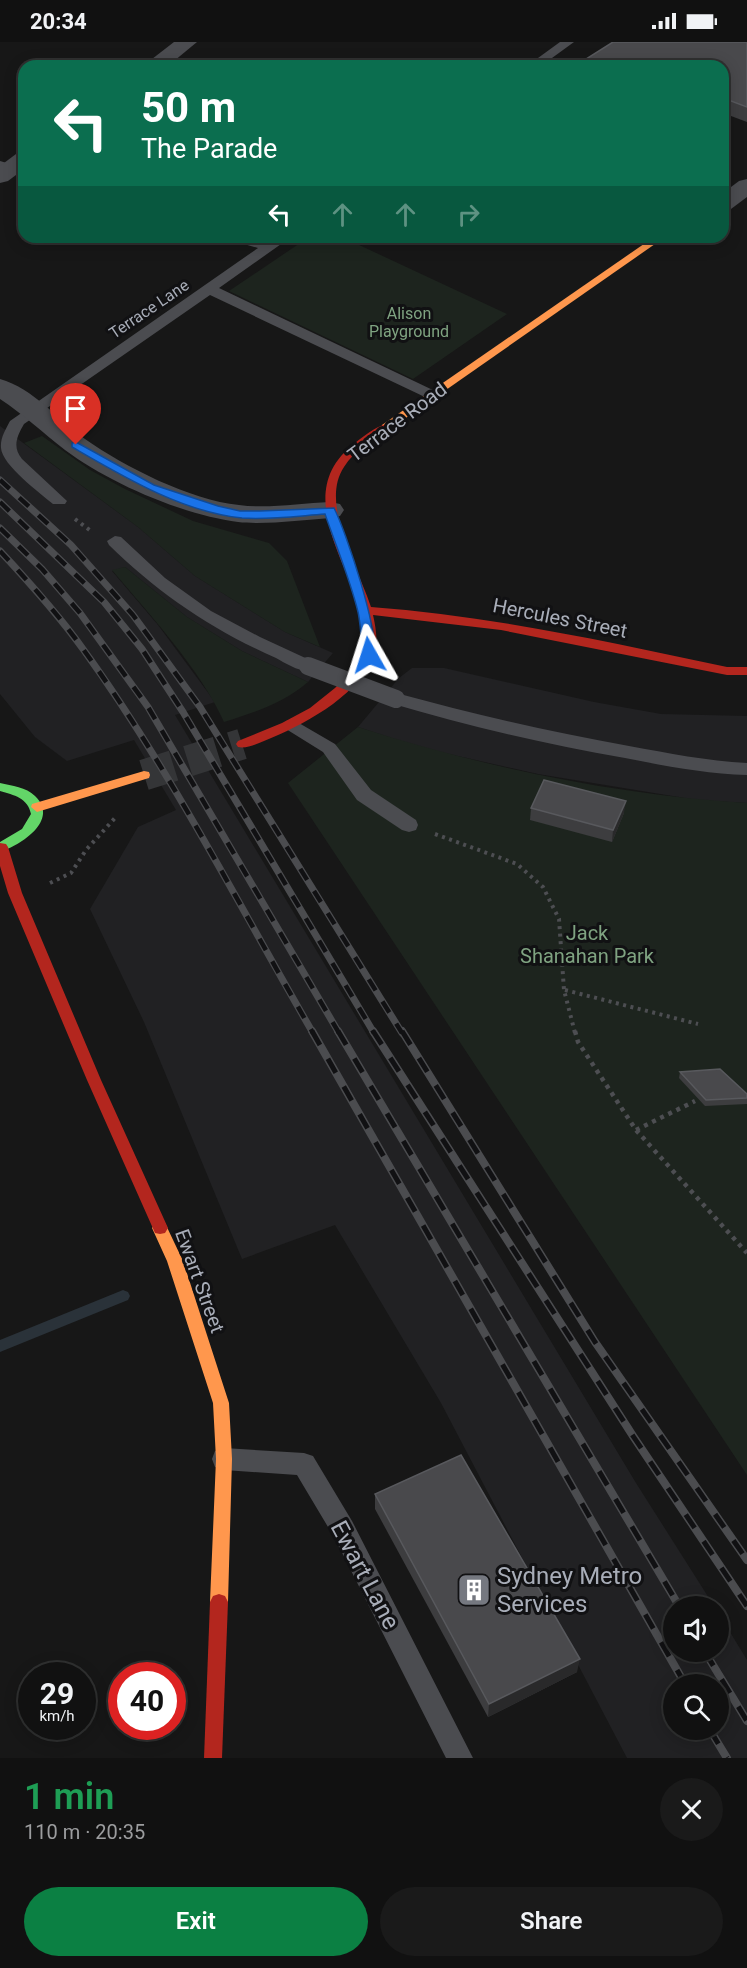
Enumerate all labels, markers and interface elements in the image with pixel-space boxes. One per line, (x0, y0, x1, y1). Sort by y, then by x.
text: 20:34 (30, 9, 87, 34)
text: 50 m (141, 83, 236, 132)
icon: left (42, 84, 120, 162)
text: The Parade (141, 133, 277, 165)
icon: left (263, 198, 296, 231)
icon: ahead (326, 198, 359, 231)
icon: ahead (389, 198, 422, 231)
icon: right (452, 198, 485, 231)
street label: Terrace Lane (106, 275, 192, 343)
park label: Alison Playground (369, 304, 449, 341)
street label: Terrace Road (343, 377, 451, 467)
pin (50, 383, 101, 445)
icon: arrive (59, 392, 92, 425)
street label: Hercules Street (491, 593, 629, 643)
position arrow (337, 623, 401, 687)
park label: Jack Shanahan Park (520, 921, 655, 968)
street label: Ewart Street (170, 1226, 230, 1336)
street label: Ewart Lane (325, 1516, 405, 1634)
place label: Sydney Metro Services (497, 1562, 642, 1618)
building icon: Sydney Metro Services (456, 1572, 492, 1608)
map controls (663, 1596, 729, 1740)
button: sound (663, 1596, 729, 1662)
speed limit sign: 40 (108, 1662, 186, 1740)
button: search (663, 1674, 729, 1740)
text: 29 (40, 1676, 74, 1711)
text: km/h (39, 1707, 75, 1725)
text: 1 min (24, 1776, 114, 1818)
button: close (660, 1778, 723, 1841)
text: 110 m · 20:35 (24, 1820, 145, 1844)
button: Exit (24, 1887, 368, 1956)
button: Share (380, 1887, 723, 1956)

